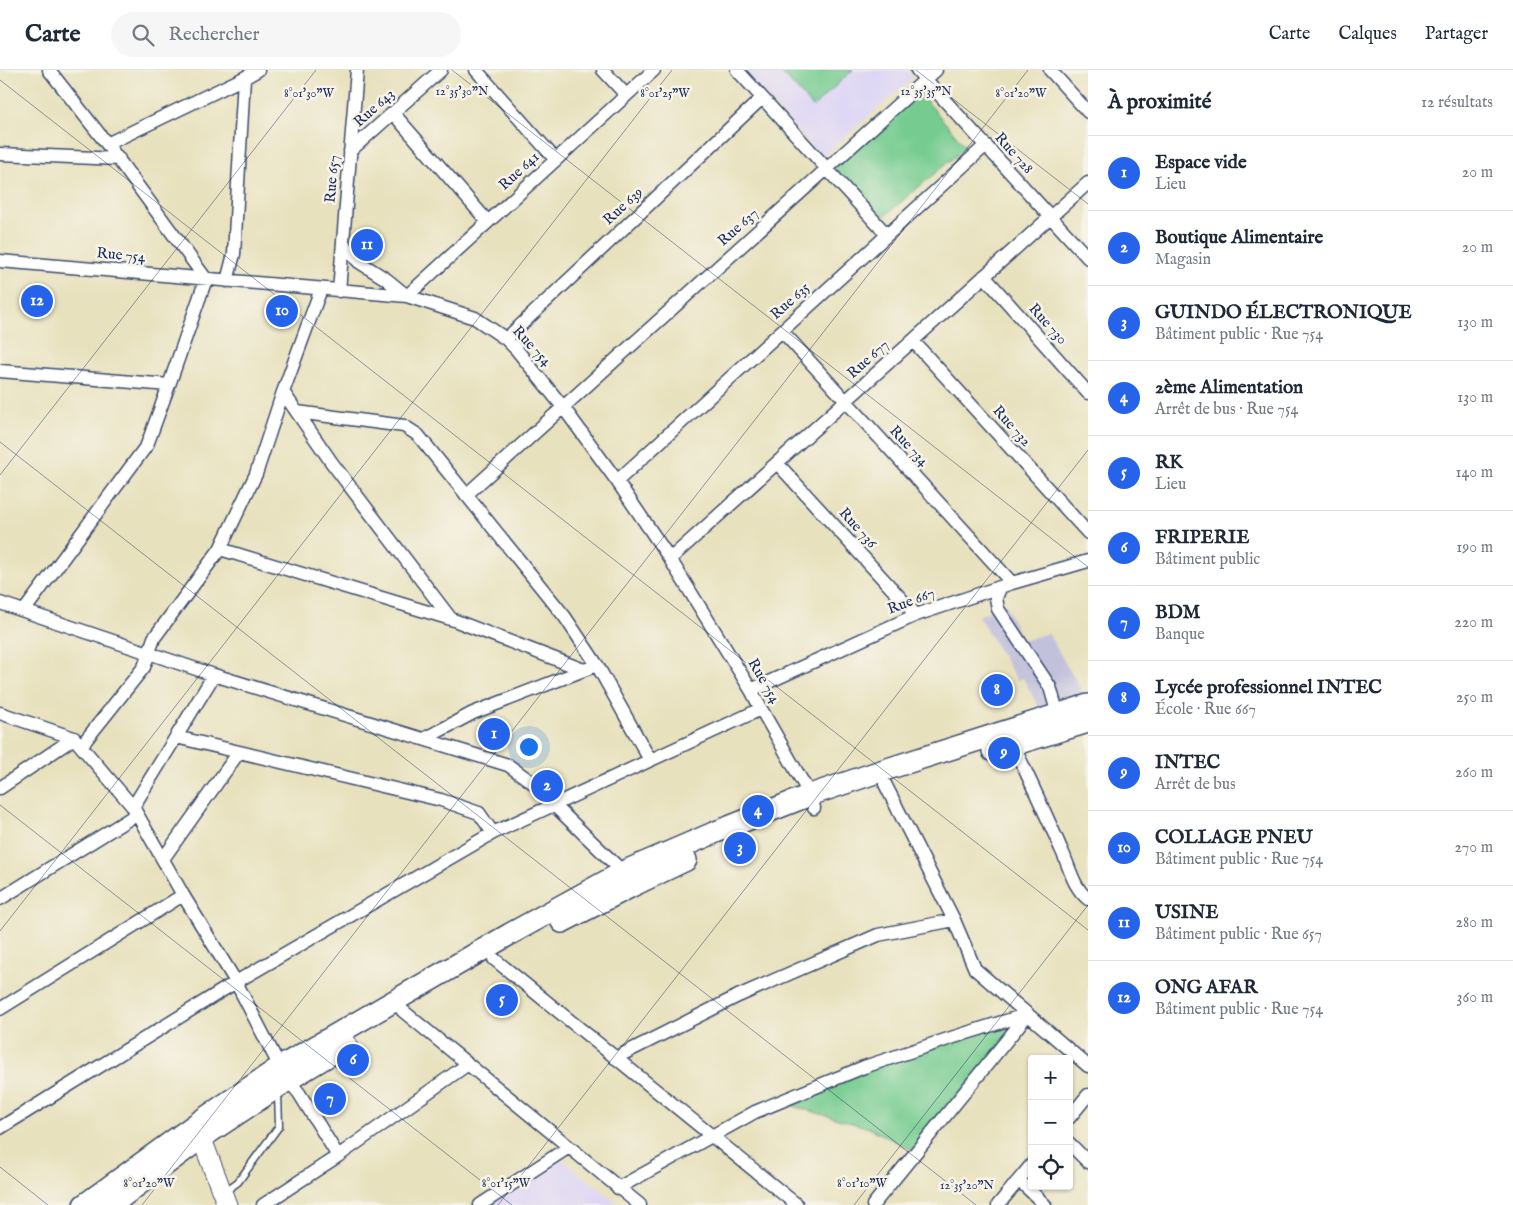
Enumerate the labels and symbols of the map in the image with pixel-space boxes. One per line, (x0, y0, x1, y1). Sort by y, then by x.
text: 12°35'30"N (436, 84, 489, 99)
text: 12°35'35"N (900, 84, 952, 99)
street label: Rue 643 (350, 85, 398, 131)
text: 8°01'30"W (284, 86, 334, 101)
text: 8°01'25"W (640, 86, 690, 101)
text: 8°01'20"W (995, 86, 1047, 101)
street label: Rue 728 (990, 128, 1038, 178)
street label: Rue 641 (495, 147, 543, 195)
street label: Rue 657 (320, 154, 344, 204)
street label: Rue 639 (599, 183, 647, 229)
street label: Rue 637 (714, 204, 762, 250)
pin: 11 (351, 226, 383, 264)
street label: Rue 754 (96, 243, 147, 267)
street label: Rue 635 (766, 278, 814, 324)
pin: 12 (21, 282, 53, 320)
pin: 10 (266, 292, 298, 330)
street label: Rue 730 (1024, 299, 1072, 349)
street label: Rue 754 (508, 322, 556, 371)
street label: Rue 677 (843, 335, 893, 383)
street label: Rue 732 (989, 401, 1035, 451)
street label: Rue 734 (885, 422, 933, 471)
street label: Rue 736 (835, 504, 882, 553)
street label: Rue 667 (885, 583, 937, 619)
street label: Rue 754 (744, 655, 785, 708)
pin: 8 (981, 671, 1013, 709)
pin: 1 (478, 715, 510, 753)
your location (516, 734, 542, 760)
pin: 9 (988, 734, 1020, 772)
pin: 2 (531, 767, 563, 805)
pin: 4 (742, 792, 774, 830)
pin: 3 (724, 829, 756, 867)
pin: 5 (486, 981, 518, 1019)
pin: 6 (337, 1041, 369, 1079)
pin: 7 (314, 1080, 346, 1118)
text: 8°01'20"W (123, 1176, 175, 1191)
text: 8°01'15"W (482, 1176, 531, 1191)
text: 8°01'10"W (837, 1176, 887, 1191)
text: 12°35'20"N (940, 1178, 995, 1193)

